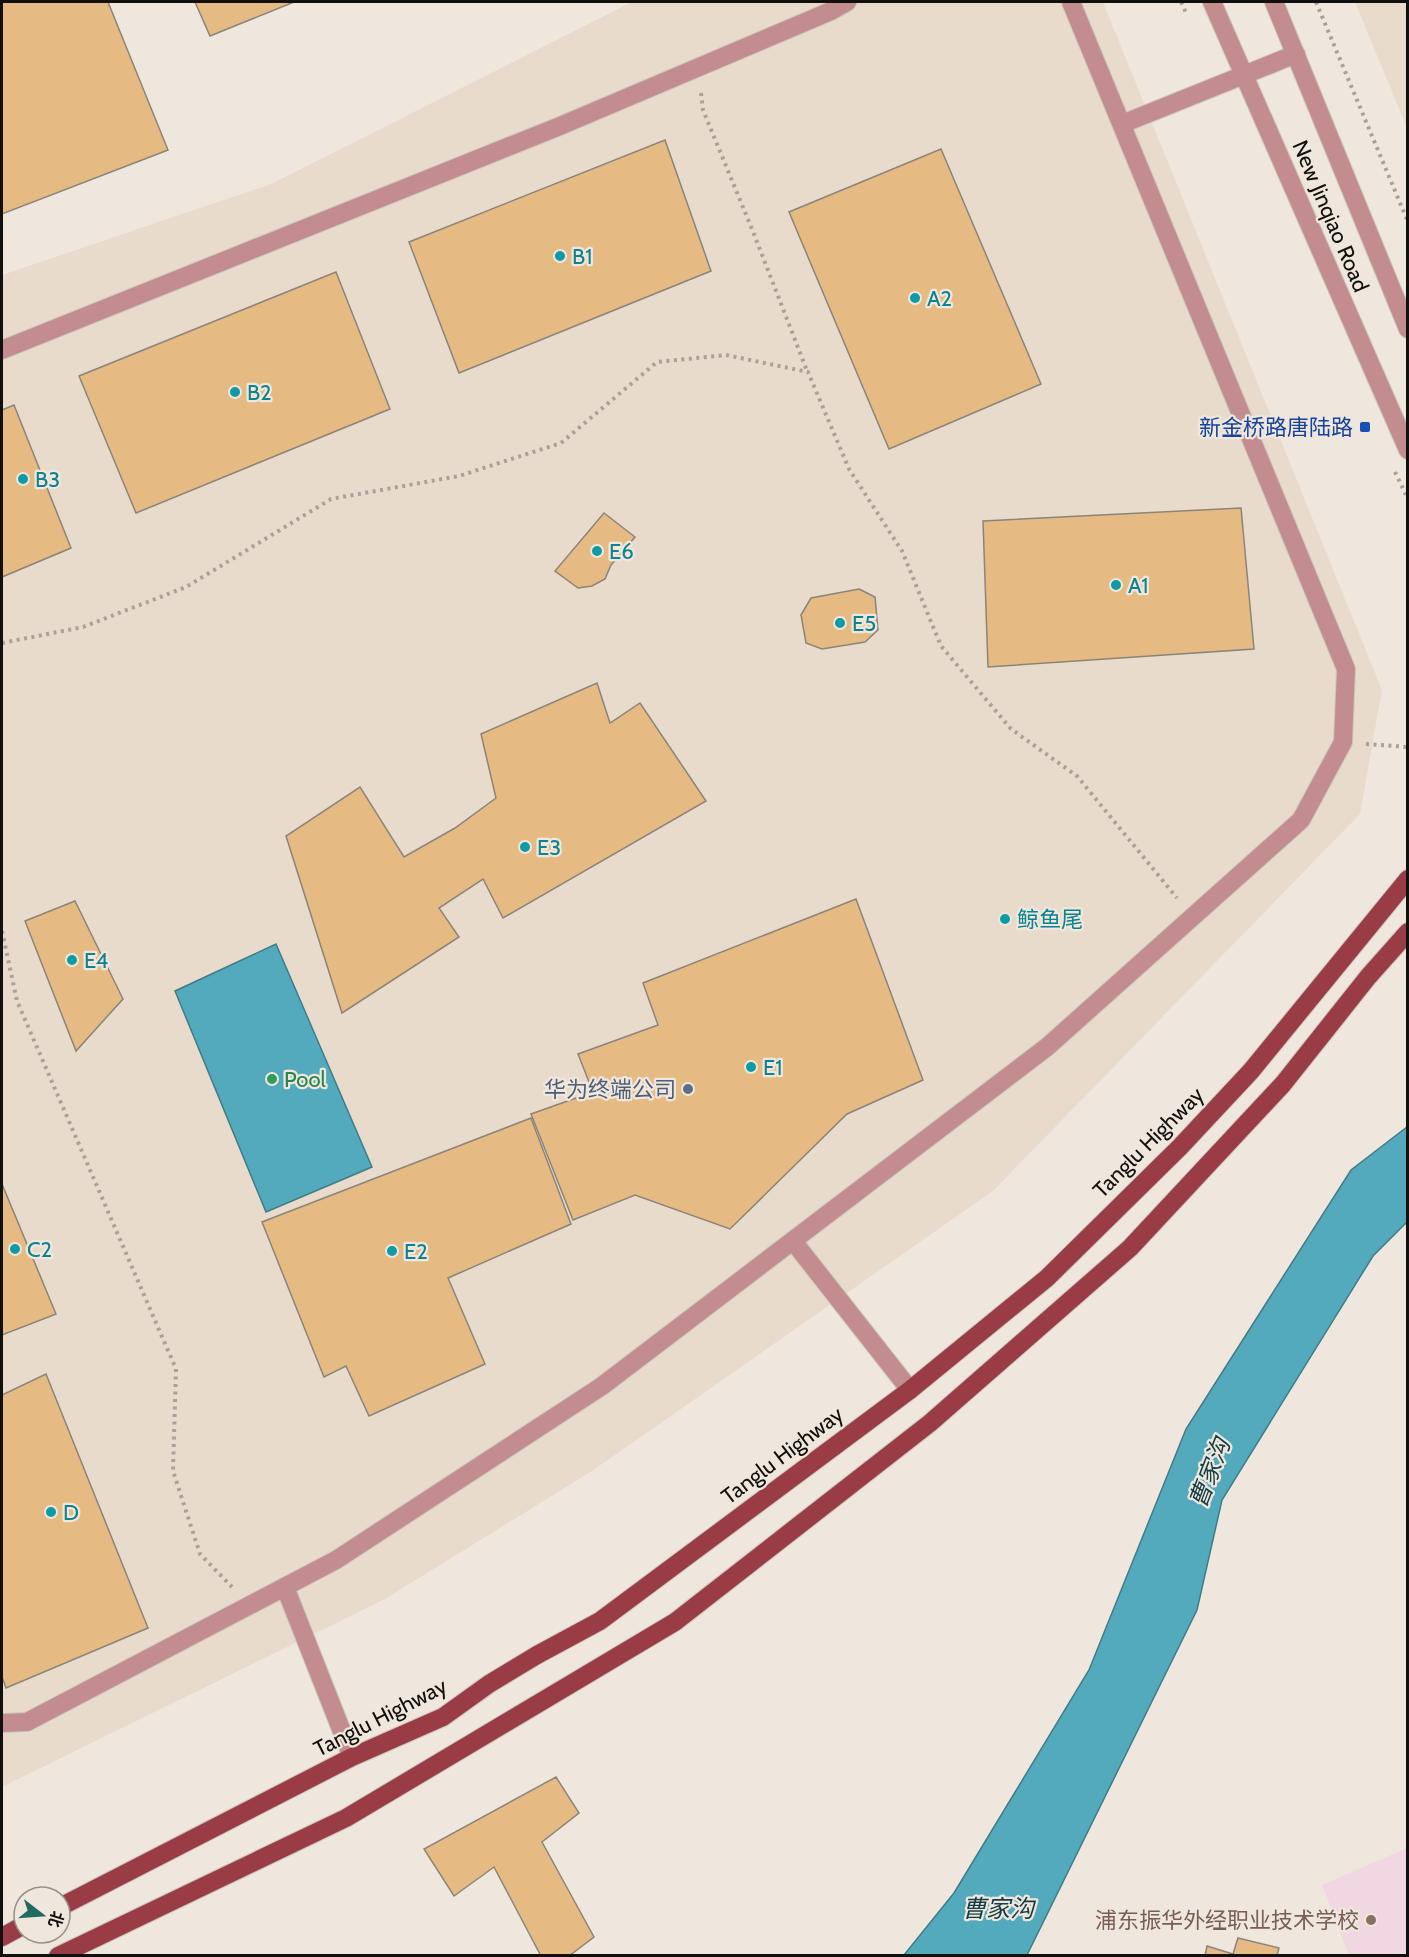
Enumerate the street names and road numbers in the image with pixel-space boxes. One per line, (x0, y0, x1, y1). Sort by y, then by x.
street label: New Jinqiao Road (1286, 136, 1375, 296)
street label: Tanglu Highway (1087, 1081, 1209, 1203)
street label: Tanglu Highway (716, 1401, 849, 1510)
street label: Tanglu Highway (309, 1672, 451, 1763)

